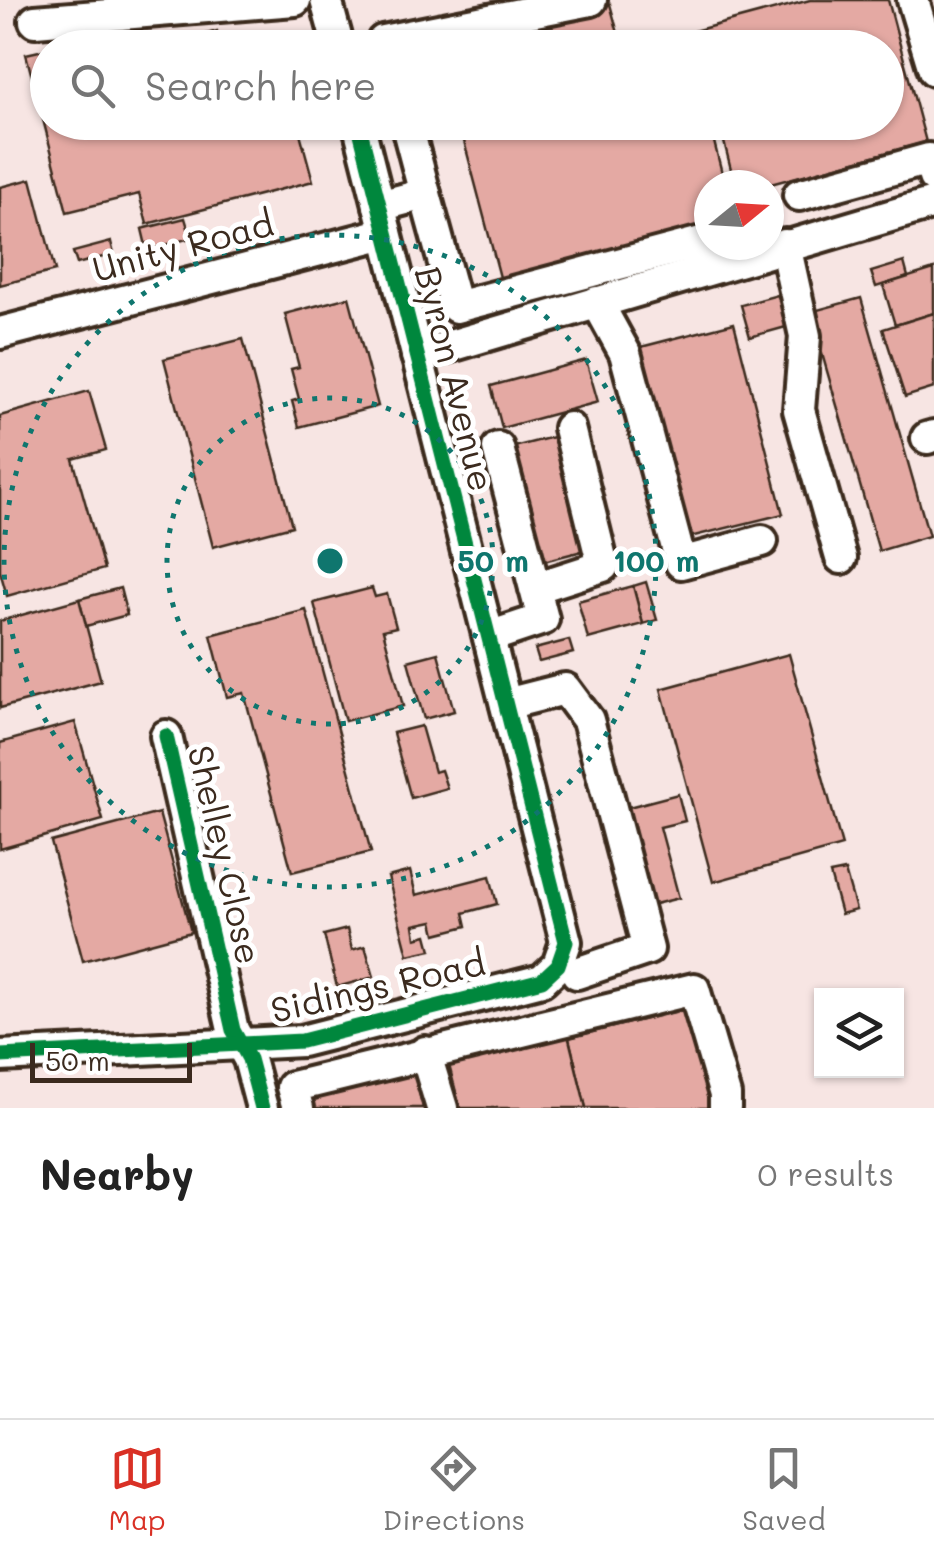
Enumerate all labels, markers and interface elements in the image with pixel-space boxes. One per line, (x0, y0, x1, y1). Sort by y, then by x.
search box (30, 30, 904, 140)
icon: search (65, 58, 120, 113)
text: Search here (145, 60, 376, 110)
north arrow (694, 170, 784, 260)
street label: Unity Road (87, 199, 278, 291)
street label: Byron Avenue (406, 261, 506, 496)
text: 50 m (457, 540, 529, 580)
text: 100 m (613, 540, 699, 580)
centre of rings (312, 543, 348, 579)
street label: Shelley Close (178, 741, 273, 968)
street label: Sidings Road (266, 938, 489, 1032)
map controls (814, 988, 904, 1078)
button: layers (814, 988, 904, 1078)
scale bar (30, 1038, 192, 1082)
text: 50 m (45, 1042, 110, 1078)
text: Nearby (40, 1146, 194, 1201)
text: 0 results (757, 1152, 894, 1194)
tab: Map (109, 1441, 166, 1537)
tab: Directions (383, 1441, 525, 1537)
tab: Saved (742, 1441, 825, 1537)

